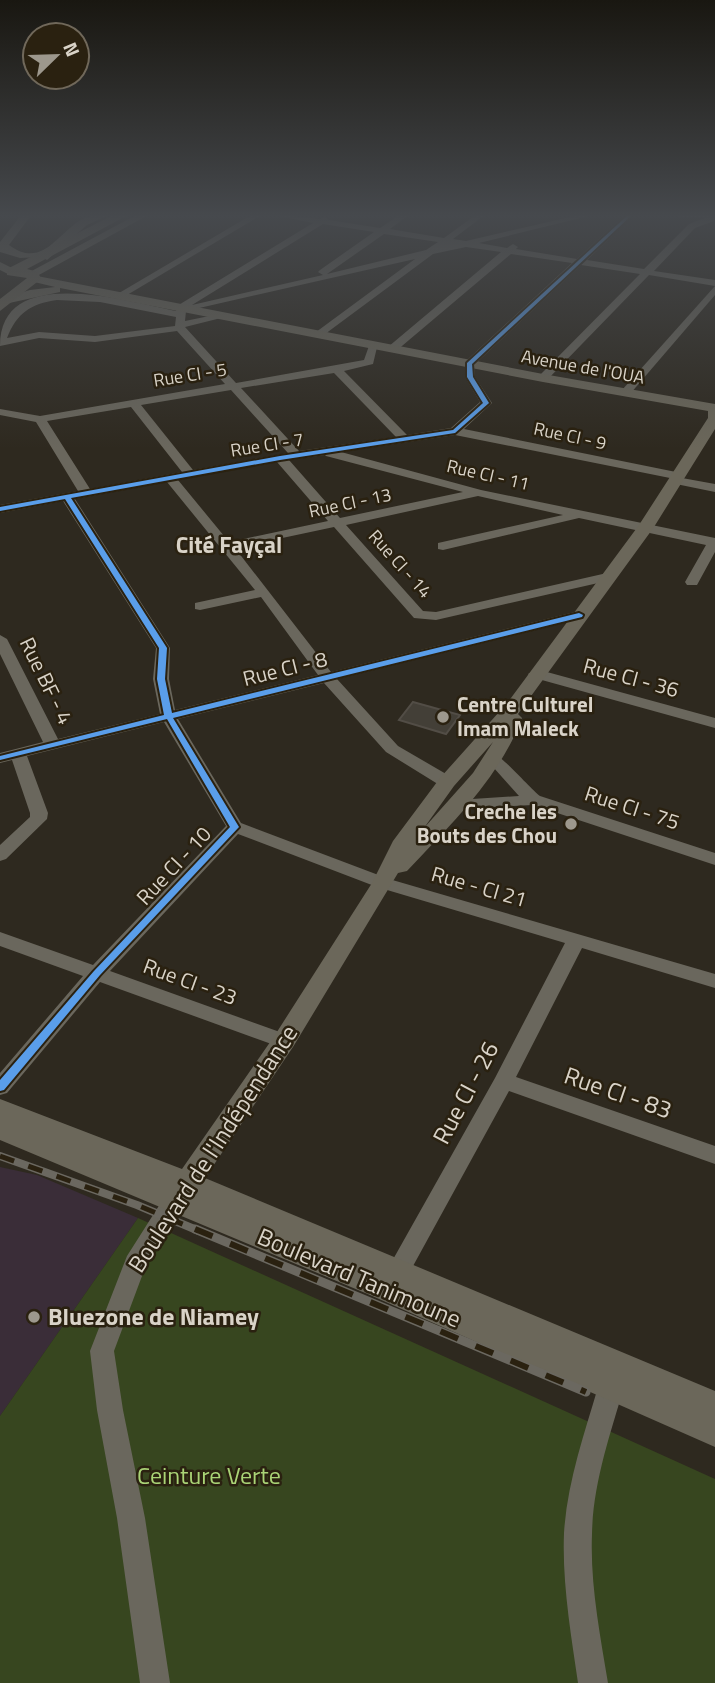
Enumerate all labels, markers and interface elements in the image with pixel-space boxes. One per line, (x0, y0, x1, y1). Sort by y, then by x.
north arrow (21, 21, 91, 91)
text: N (56, 37, 88, 61)
street label: Avenue de l'OUA (519, 342, 647, 391)
street label: Rue CI - 5 (151, 355, 228, 394)
street label: Rue CI - 9 (531, 415, 609, 456)
street label: Rue CI - 7 (228, 425, 305, 464)
street label: Rue CI - 11 (444, 452, 532, 497)
street label: Rue CI - 13 (306, 481, 394, 524)
street label: Rue CI - 14 (362, 523, 438, 604)
district label: Cité Fayçal (176, 527, 282, 562)
street label: Rue BF - 4 (12, 632, 82, 730)
street label: Rue CI - 8 (239, 642, 331, 694)
street label: Rue CI - 36 (580, 649, 683, 705)
place label: Centre Culturel Imam Maleck (457, 688, 593, 744)
marker: Centre Culturel Imam Maleck (435, 709, 451, 725)
street label: Rue CI - 75 (581, 777, 684, 837)
place label: Creche les Bouts des Chou (417, 795, 557, 851)
marker: Creche les Bouts des Chou (563, 816, 579, 832)
street label: Rue CI - 10 (128, 819, 218, 912)
street label: Rue - CI 21 (428, 857, 531, 915)
street label: Rue CI - 23 (139, 949, 242, 1013)
street label: Boulevard de l'Indépendance (118, 1017, 306, 1279)
street label: Rue CI - 26 (423, 1035, 507, 1150)
street label: Rue CI - 83 (560, 1057, 677, 1127)
street label: Boulevard Tanimoune (252, 1218, 467, 1336)
place label: Bluezone de Niamey (48, 1298, 259, 1334)
marker: Bluezone de Niamey (26, 1309, 42, 1325)
park label: Ceinture Verte (137, 1457, 281, 1493)

